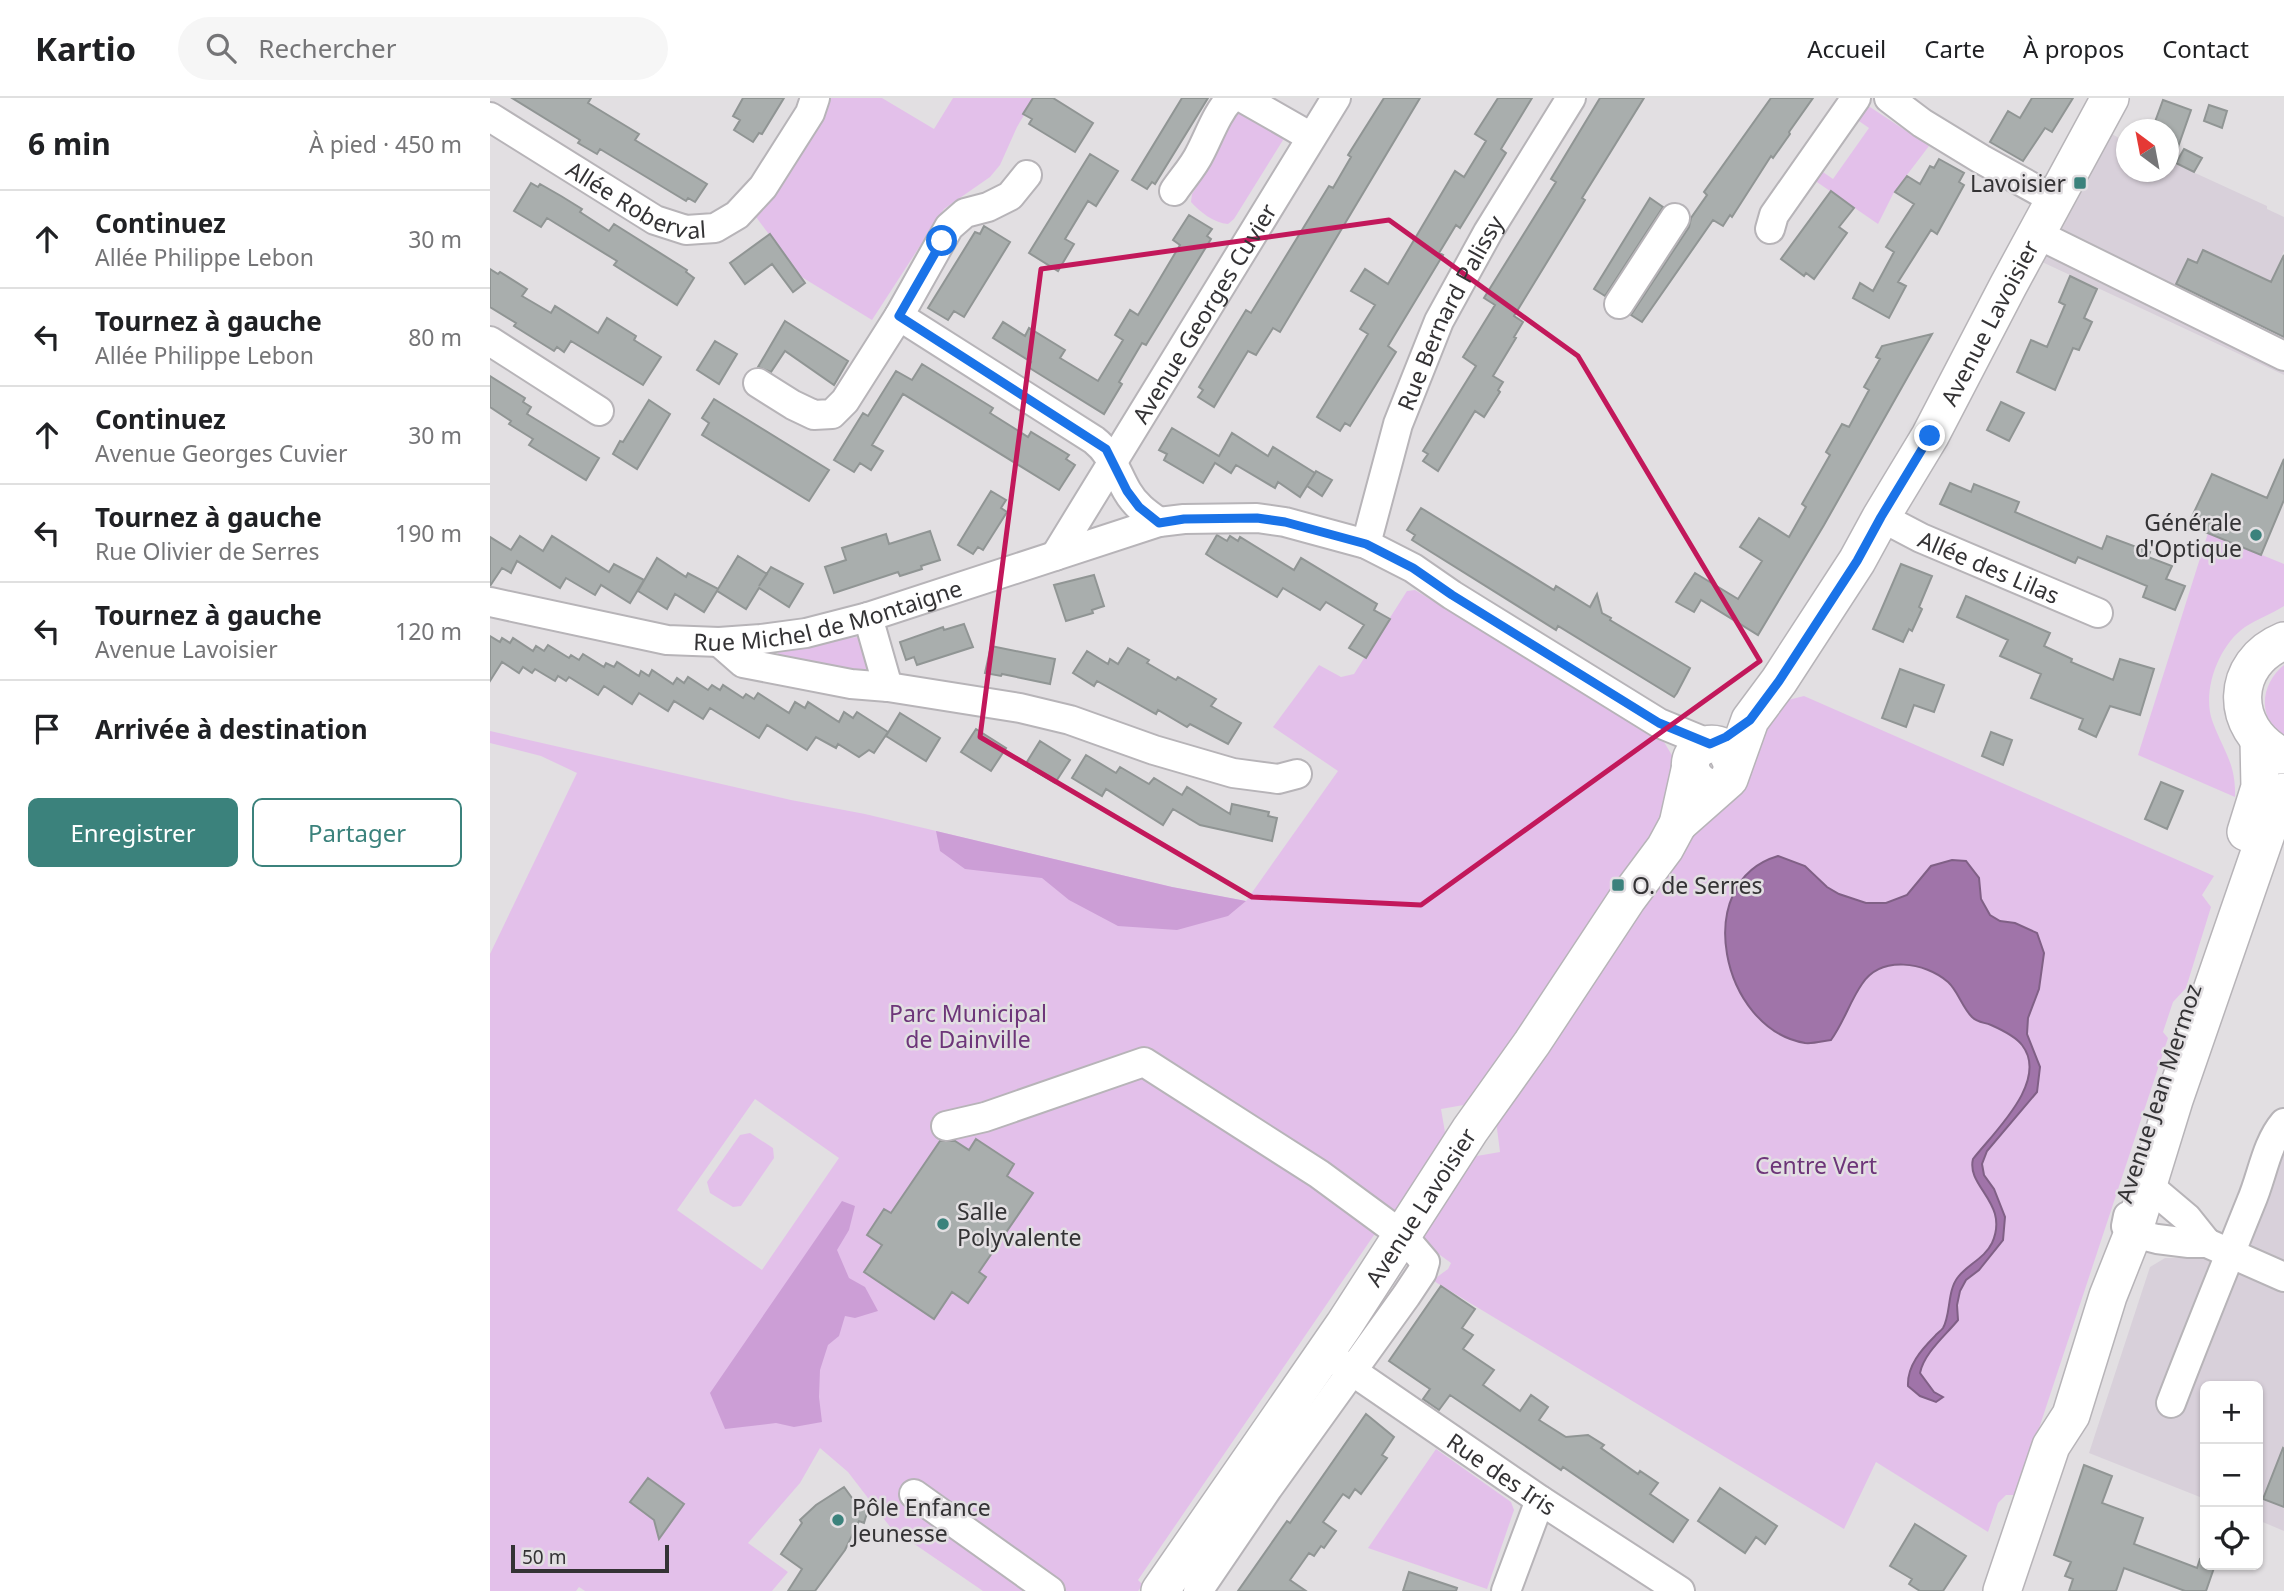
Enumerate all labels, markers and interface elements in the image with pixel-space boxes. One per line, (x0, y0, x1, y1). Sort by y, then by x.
search box (178, 17, 668, 80)
text: Kartio (35, 26, 136, 71)
icon: search (202, 29, 240, 67)
text: Rechercher (258, 30, 396, 66)
text: Accueil (1807, 32, 1886, 65)
text: Carte (1924, 32, 1985, 65)
text: À propos (2023, 32, 2124, 65)
text: Contact (2162, 32, 2249, 65)
north arrow (2116, 119, 2179, 182)
text: 6 min (28, 123, 111, 164)
text: À pied · 450 m (309, 128, 462, 160)
street label: Allée Roberval (560, 153, 707, 246)
place label: Lavoisier (1970, 167, 2066, 199)
marker: Lavoisier (2072, 175, 2088, 191)
street label: Avenue Georges Cuvier (1124, 197, 1284, 429)
text: Continuez (95, 205, 226, 241)
street label: Rue Bernard Palissy (1389, 209, 1511, 415)
icon: ahead (28, 220, 66, 258)
text: 30 m (408, 223, 462, 255)
route start (926, 225, 957, 256)
street label: Avenue Lavoisier (1933, 234, 2046, 411)
text: Allée Philippe Lebon (95, 241, 314, 273)
text: Tournez à gauche (95, 303, 322, 339)
icon: left (28, 318, 66, 356)
text: 80 m (408, 321, 462, 353)
text: Allée Philippe Lebon (95, 339, 314, 371)
text: Continuez (95, 401, 226, 437)
icon: ahead (28, 416, 66, 454)
text: 30 m (408, 419, 462, 451)
route end (1914, 420, 1945, 451)
text: Avenue Georges Cuvier (95, 437, 348, 469)
text: Tournez à gauche (95, 499, 322, 535)
place label: Générale d'Optique (2135, 506, 2242, 564)
icon: left (28, 514, 66, 552)
text: 190 m (395, 517, 462, 549)
street label: Allée des Lilas (1913, 523, 2065, 611)
marker: Générale d'Optique (2248, 527, 2264, 543)
text: Rue Olivier de Serres (95, 535, 320, 567)
street label: Rue Michel de Montaigne (693, 571, 966, 658)
text: Tournez à gauche (95, 597, 322, 633)
icon: left (28, 612, 66, 650)
text: 120 m (395, 615, 462, 647)
text: Avenue Lavoisier (95, 633, 278, 665)
icon: arrive (28, 710, 66, 748)
text: Arrivée à destination (95, 711, 368, 747)
button: Enregistrer (28, 798, 238, 867)
button: Partager (252, 798, 462, 867)
place label: O. de Serres (1632, 869, 1762, 901)
marker: O. de Serres (1610, 877, 1626, 893)
street label: Avenue Jean Mermoz (2107, 979, 2209, 1207)
park label: Parc Municipal de Dainville (889, 997, 1047, 1055)
street label: Avenue Lavoisier (1357, 1121, 1484, 1292)
park label: Centre Vert (1755, 1149, 1877, 1181)
place label: Salle Polyvalente (957, 1195, 1081, 1253)
marker: Salle Polyvalente (935, 1216, 951, 1232)
map controls (2200, 1381, 2263, 1570)
button: + (2200, 1381, 2263, 1444)
street label: Rue des Iris (1441, 1425, 1563, 1522)
button: − (2200, 1444, 2263, 1507)
place label: Pôle Enfance Jeunesse (850, 1491, 991, 1549)
button: locate (2200, 1507, 2263, 1570)
marker: Pôle Enfance Jeunesse (830, 1512, 846, 1528)
scale bar (511, 1542, 668, 1574)
text: 50 m (522, 1544, 566, 1570)

